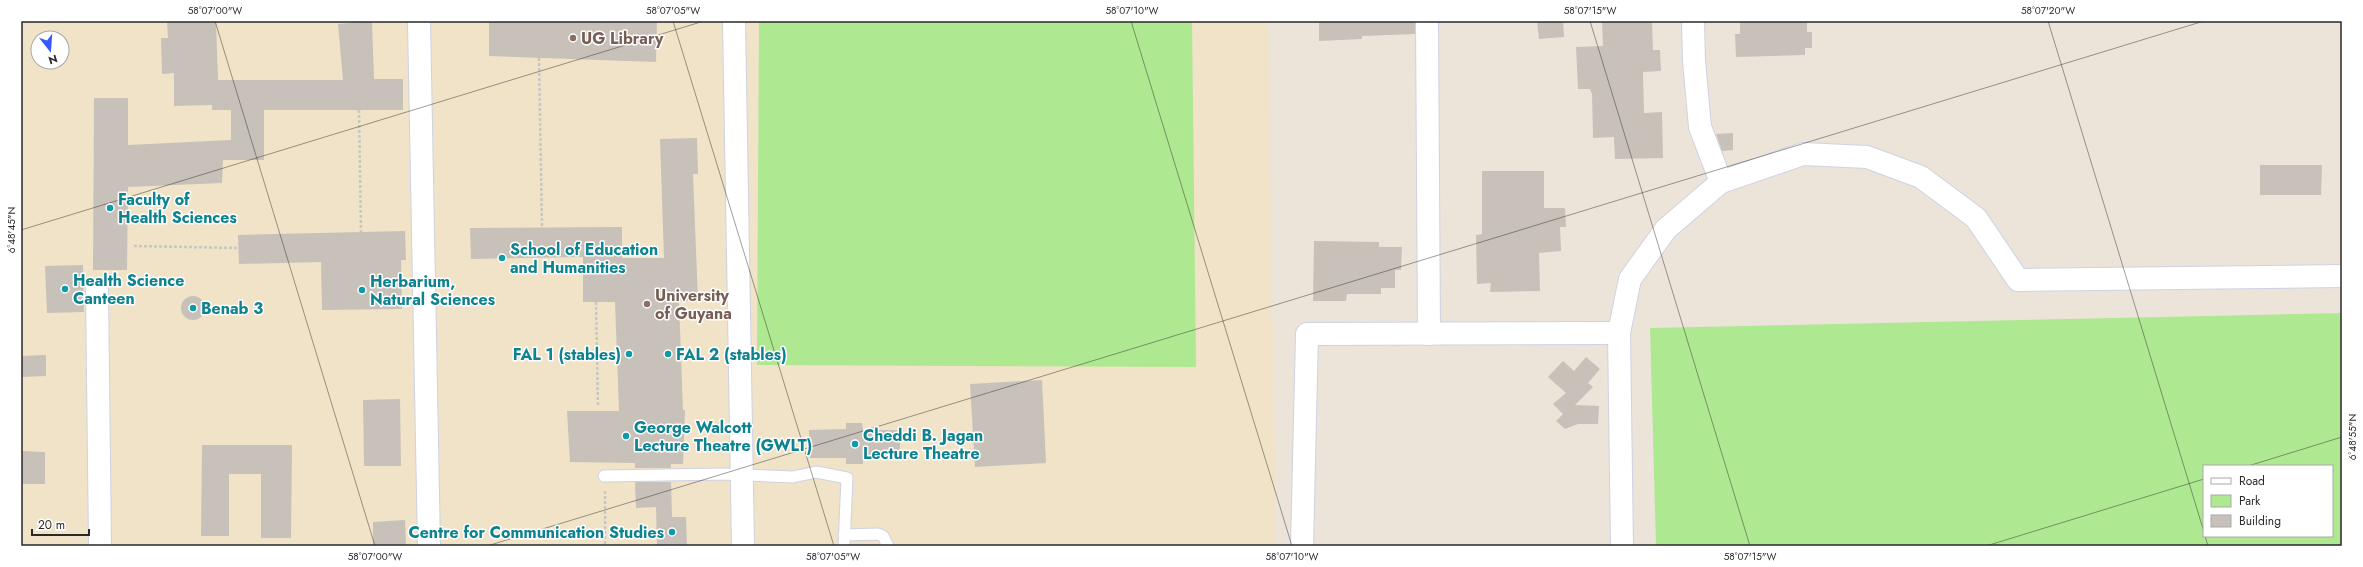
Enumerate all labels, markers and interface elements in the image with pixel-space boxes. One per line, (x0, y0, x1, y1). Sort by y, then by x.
text: 58°07'00"W (188, 3, 242, 18)
text: 58°07'05"W (646, 3, 700, 18)
text: 58°07'10"W (1105, 3, 1159, 18)
text: 58°07'15"W (1564, 3, 1616, 18)
text: 58°07'20"W (2021, 3, 2075, 18)
place label: UG Library (581, 27, 664, 50)
north arrow (30, 30, 70, 70)
marker: UG Library (568, 33, 578, 43)
text: N (46, 51, 59, 68)
place label: Faculty of Health Sciences (118, 188, 237, 229)
marker: Faculty of Health Sciences (105, 203, 115, 213)
text: 6°48'45"N (4, 207, 19, 253)
place label: School of Education and Humanities (510, 238, 658, 279)
marker: School of Education and Humanities (497, 253, 507, 263)
place label: Health Science Canteen (73, 269, 184, 310)
place label: Herbarium, Natural Sciences (370, 270, 495, 311)
marker: Health Science Canteen (60, 284, 70, 294)
place label: University of Guyana (655, 284, 732, 325)
marker: Herbarium, Natural Sciences (357, 285, 367, 295)
place label: Benab 3 (201, 297, 263, 320)
marker: University of Guyana (642, 299, 652, 309)
marker: Benab 3 (188, 303, 198, 313)
place label: FAL 1 (stables) (513, 343, 621, 366)
place label: FAL 2 (stables) (676, 343, 787, 366)
marker: FAL 1 (stables) (624, 349, 634, 359)
marker: FAL 2 (stables) (663, 349, 673, 359)
text: 6°48'55"N (2345, 414, 2360, 460)
place label: George Walcott Lecture Theatre (GWLT) (634, 416, 812, 457)
place label: Cheddi B. Jagan Lecture Theatre (863, 424, 983, 465)
marker: George Walcott Lecture Theatre (GWLT) (621, 431, 631, 441)
marker: Cheddi B. Jagan Lecture Theatre (850, 439, 860, 449)
legend (2203, 465, 2333, 537)
text: Road (2239, 472, 2265, 490)
text: Park (2239, 492, 2261, 510)
scale bar (32, 511, 89, 537)
text: Building (2239, 512, 2281, 530)
text: 20 m (38, 516, 65, 534)
place label: Centre for Communication Studies (408, 521, 664, 544)
marker: Centre for Communication Studies (667, 527, 677, 537)
text: 58°07'00"W (348, 549, 402, 564)
text: 58°07'05"W (806, 549, 860, 564)
text: 58°07'10"W (1265, 549, 1319, 564)
text: 58°07'15"W (1724, 549, 1776, 564)

